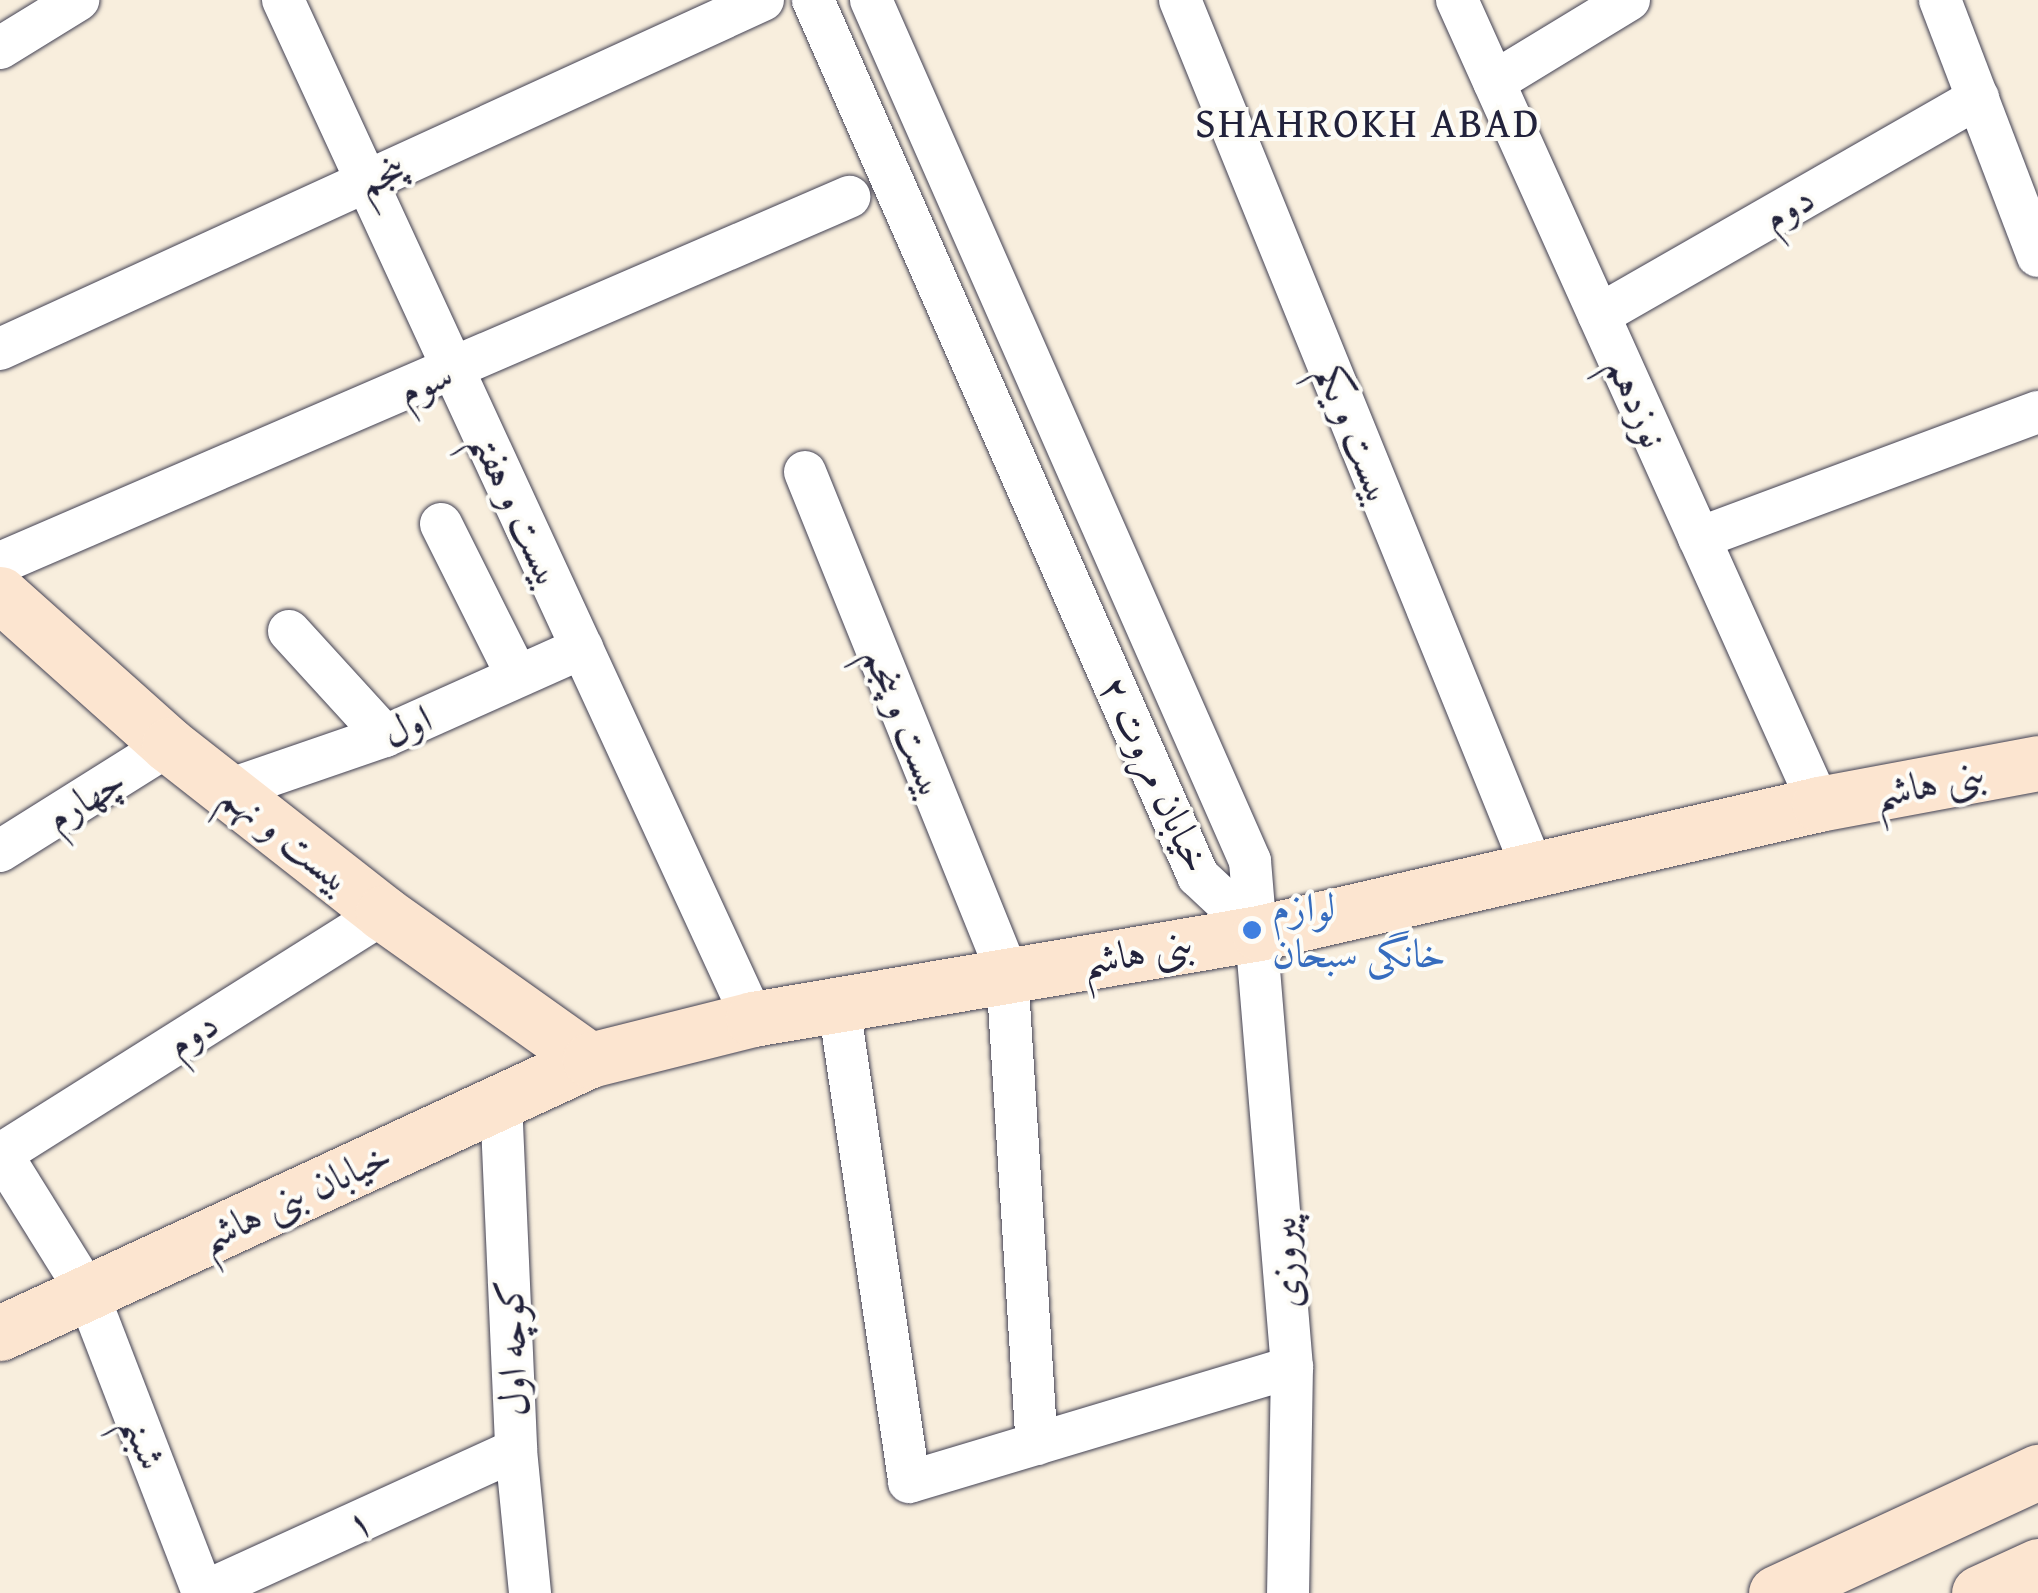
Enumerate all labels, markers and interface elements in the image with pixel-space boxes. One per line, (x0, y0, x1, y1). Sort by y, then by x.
district label: SHAHROKH ABAD (1195, 97, 1541, 147)
street label: پنجم (349, 142, 413, 206)
street label: دوم (1753, 173, 1823, 241)
street label: سوم (390, 349, 460, 415)
street label: نوزدهم (1597, 349, 1679, 455)
street label: بیست و یکم (1306, 357, 1406, 511)
street label: بیست و هفتم (461, 423, 575, 595)
street label: بیست و پنجم (854, 639, 958, 805)
street label: خیابان مروت ۲ (1090, 668, 1222, 880)
street label: اول (375, 693, 439, 757)
street label: بنی هاشم (1870, 749, 1990, 817)
street label: چهارم (36, 755, 134, 841)
street label: بیست و نهم (212, 771, 362, 903)
place label: لوازم خانگی سبحان (1272, 883, 1446, 977)
street label: بنی هاشم (1078, 919, 1198, 985)
marker: لوازم خانگی سبحان (1241, 919, 1263, 941)
street label: دوم (157, 999, 227, 1067)
street label: خیابان بنی هاشم (191, 1131, 399, 1261)
street label: پیروزی (1257, 1215, 1311, 1311)
street label: کوچه اول (485, 1279, 537, 1417)
street label: شبنم (113, 1408, 177, 1476)
street label: ۱ (339, 1495, 379, 1549)

